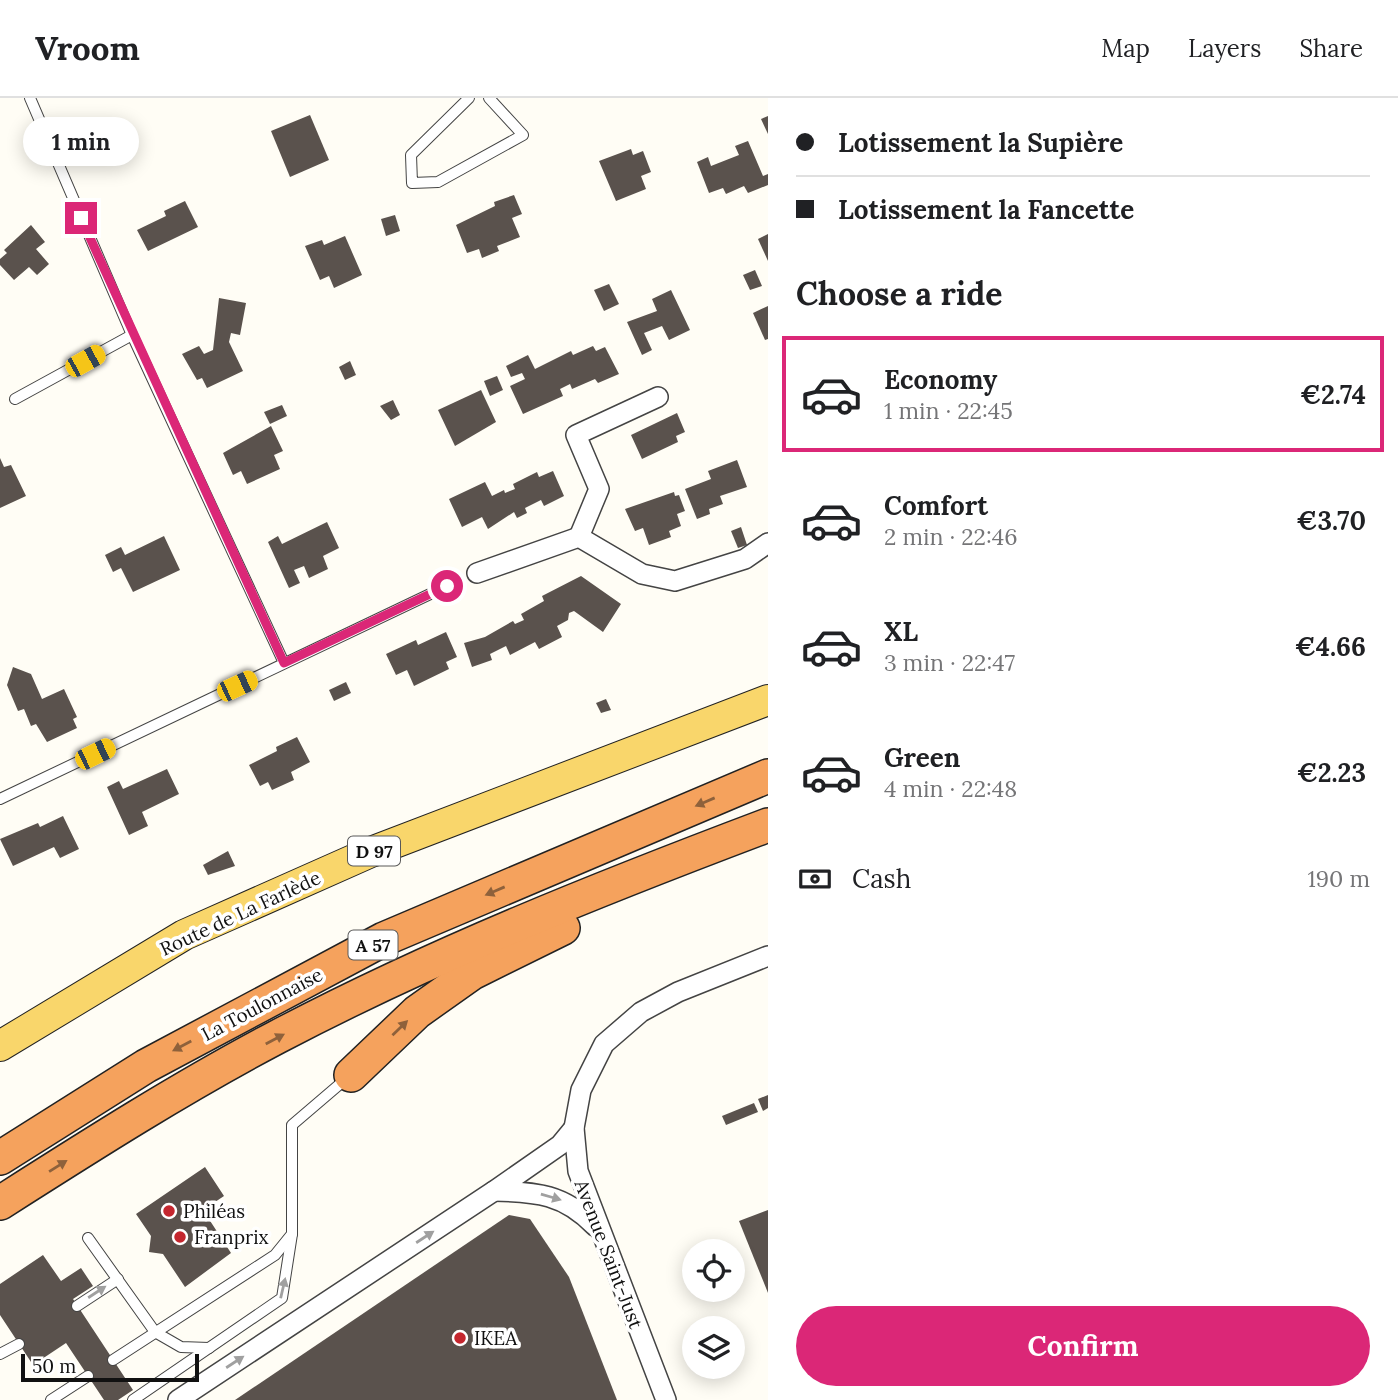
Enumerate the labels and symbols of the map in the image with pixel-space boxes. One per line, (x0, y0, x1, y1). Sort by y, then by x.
callout: 1 min (23, 116, 139, 166)
route end (65, 202, 97, 234)
car (62, 342, 109, 380)
route start (431, 570, 463, 602)
car (214, 668, 261, 704)
car (72, 735, 119, 773)
one-way arrow (694, 797, 715, 808)
road number: D 97 (348, 836, 400, 866)
street label: Route de La Farlède (156, 865, 324, 961)
one-way arrow (485, 886, 506, 897)
road number: A 57 (348, 930, 398, 960)
street label: La Toulonnaise (197, 962, 327, 1046)
one-way arrow (392, 1019, 409, 1036)
one-way arrow (265, 1033, 285, 1044)
one-way arrow (172, 1041, 192, 1052)
one-way arrow (48, 1160, 67, 1173)
street label: Avenue Saint-Just (569, 1175, 649, 1332)
one-way arrow (541, 1192, 563, 1203)
place label: Philéas (183, 1199, 245, 1223)
marker: Philéas (161, 1203, 177, 1219)
place label: Franprix (194, 1225, 269, 1249)
marker: Franprix (172, 1229, 188, 1245)
one-way arrow (416, 1230, 434, 1244)
one-way arrow (277, 1276, 288, 1298)
one-way arrow (88, 1286, 107, 1299)
place label: IKEA (474, 1326, 518, 1350)
marker: IKEA (452, 1330, 468, 1346)
scale bar (21, 1351, 200, 1383)
one-way arrow (225, 1356, 245, 1369)

